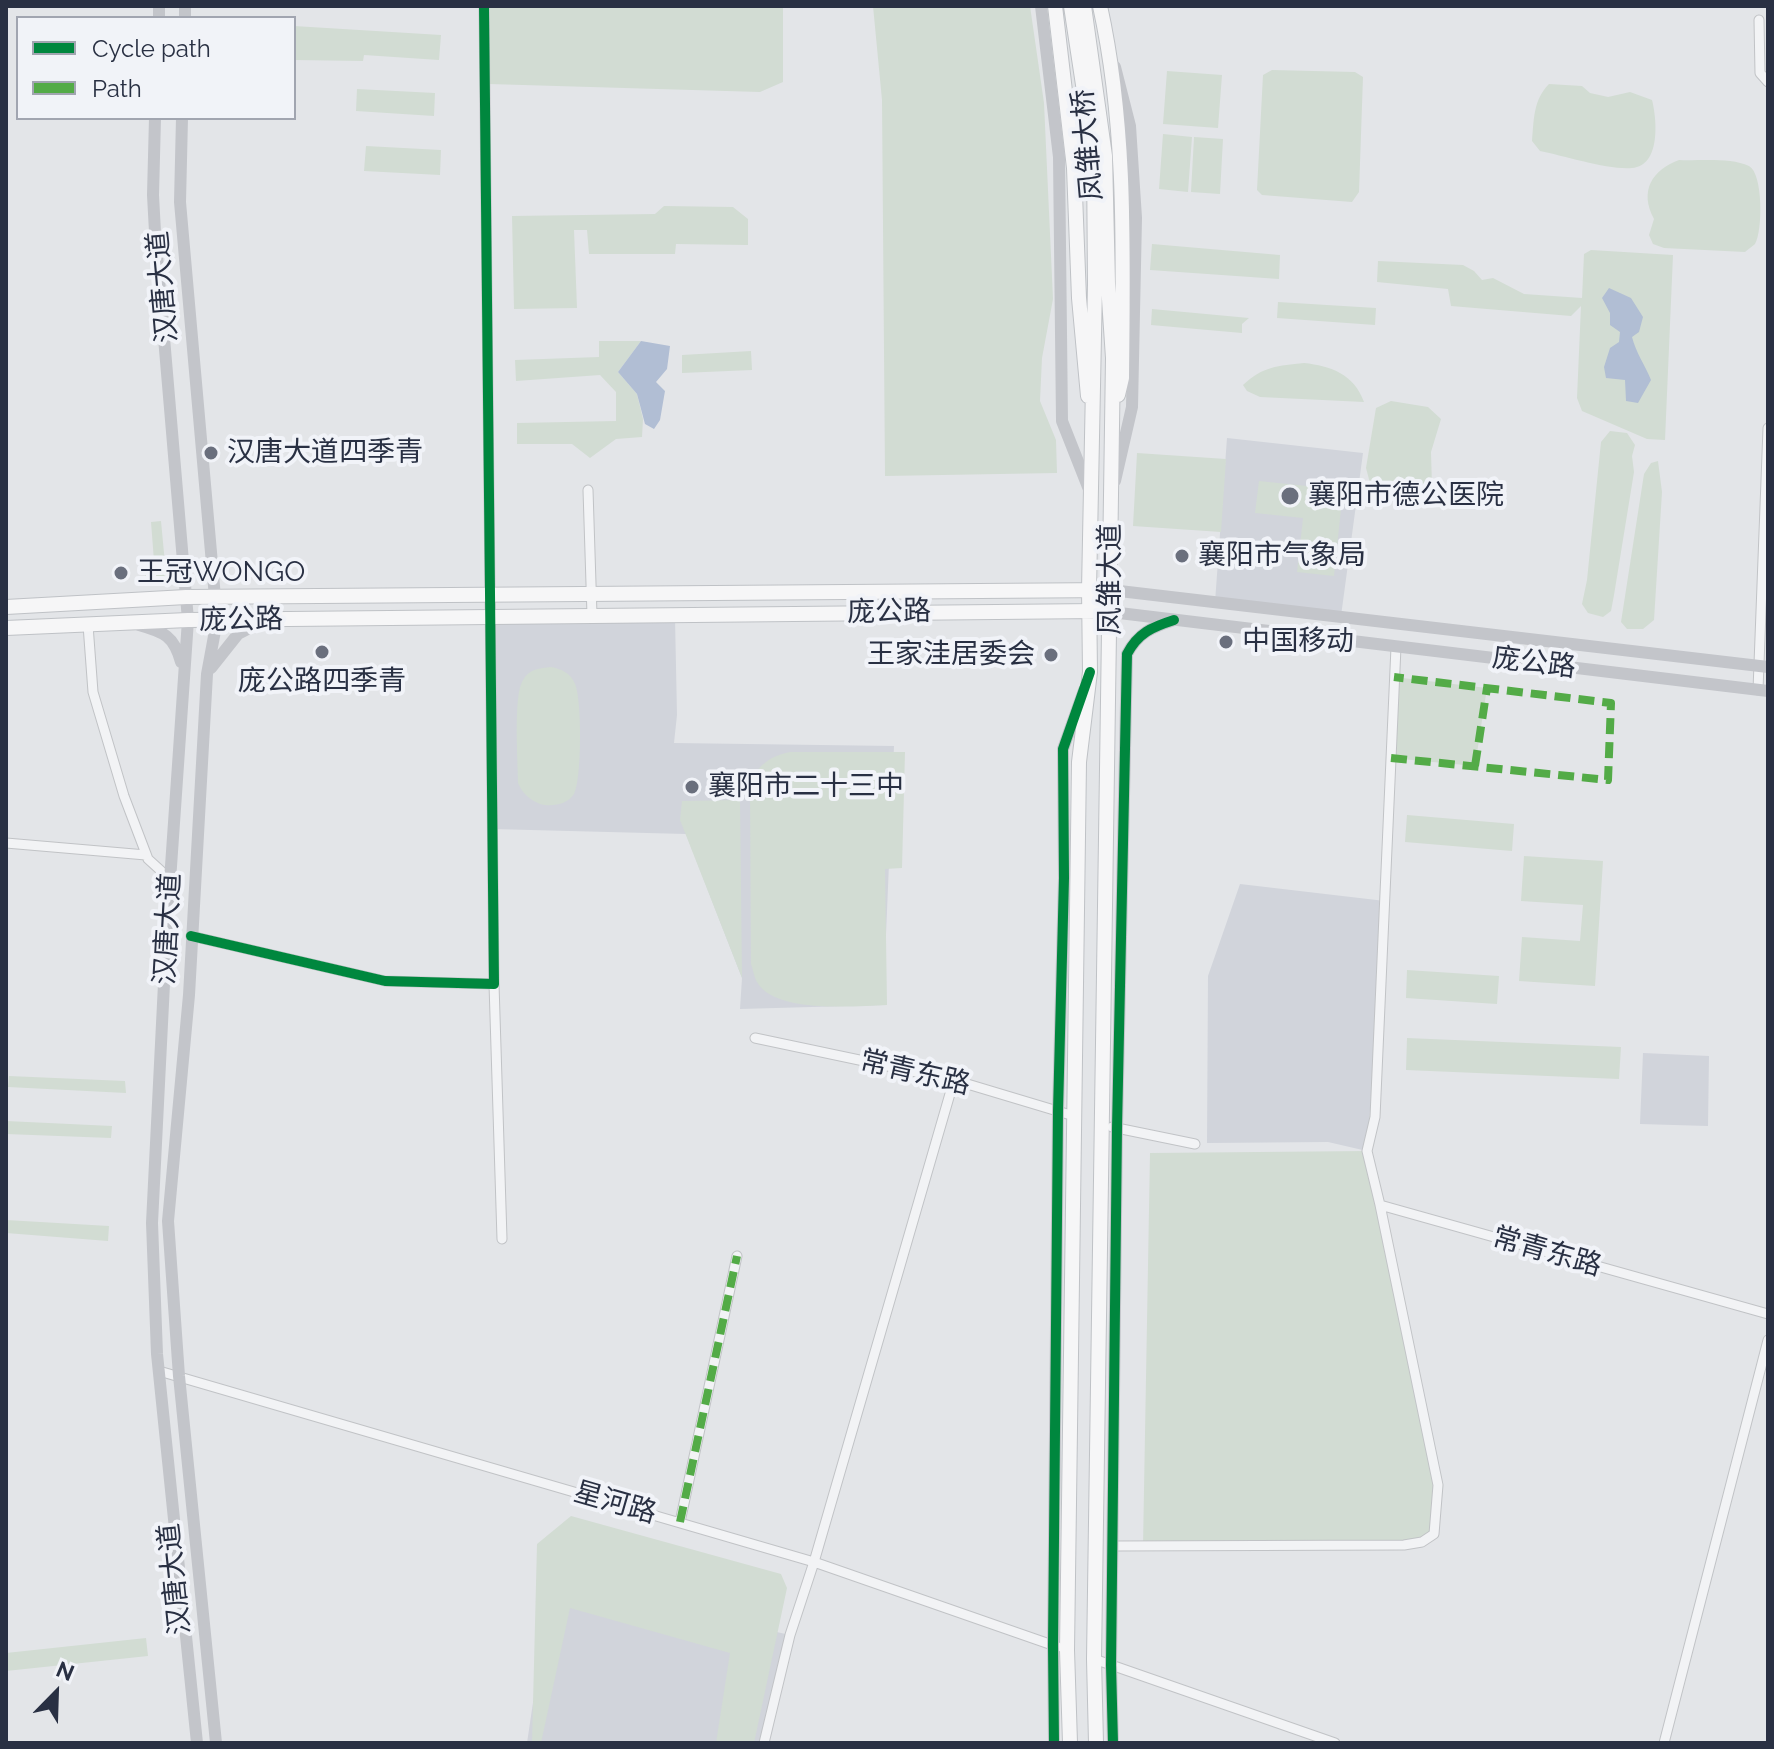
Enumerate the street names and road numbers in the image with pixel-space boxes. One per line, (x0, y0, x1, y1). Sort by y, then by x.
street label: 凤雏大桥 (1066, 88, 1110, 202)
street label: 汉唐大道 (141, 230, 185, 344)
street label: 凤雏大道 (1094, 523, 1128, 635)
street label: 庞公路 (847, 594, 931, 630)
street label: 庞公路 (199, 602, 283, 638)
street label: 庞公路 (1490, 641, 1578, 685)
street label: 汉唐大道 (148, 872, 188, 986)
street label: 常青东路 (857, 1044, 973, 1102)
street label: 常青东路 (1489, 1220, 1605, 1284)
street label: 星河路 (570, 1475, 660, 1531)
street label: 汉唐大道 (152, 1522, 198, 1636)

